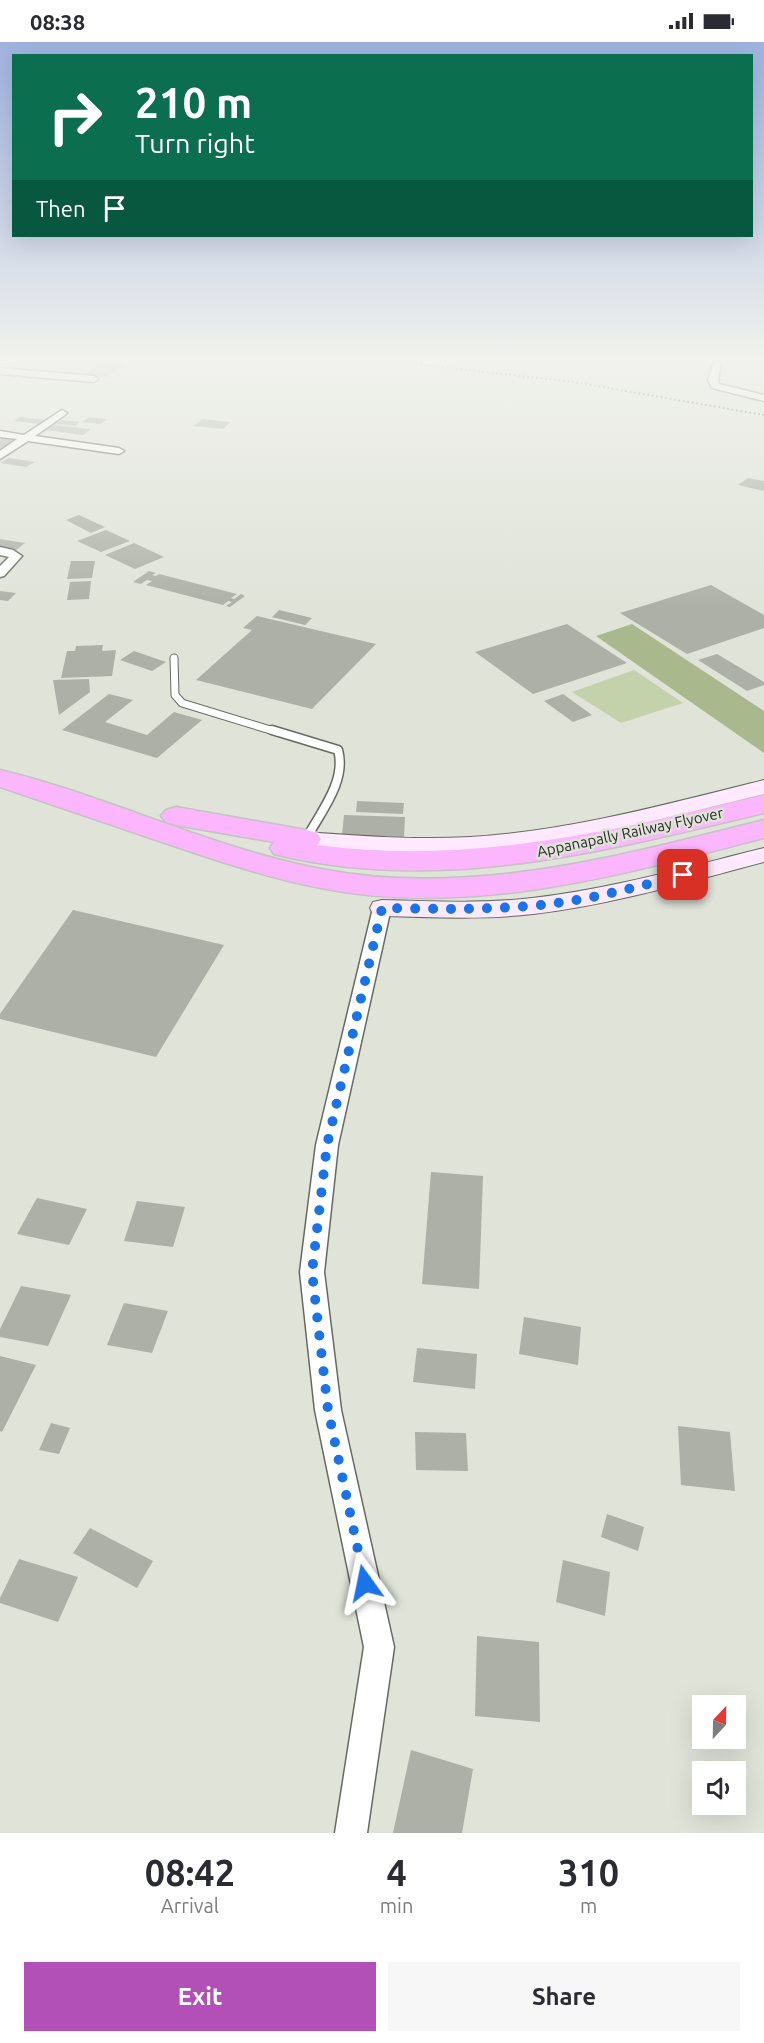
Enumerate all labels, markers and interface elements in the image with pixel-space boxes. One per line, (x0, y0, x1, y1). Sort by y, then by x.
text: 08:38 (30, 9, 85, 34)
icon: right (36, 78, 114, 156)
text: 210 m (135, 79, 252, 126)
text: Turn right (135, 128, 255, 158)
icon: arrive (98, 192, 131, 225)
text: Then (36, 196, 86, 221)
street label: Appanapally Railway Flyover (535, 804, 725, 860)
pin (657, 849, 708, 900)
icon: arrive (666, 858, 699, 891)
position arrow (333, 1551, 397, 1615)
north arrow (692, 1695, 746, 1749)
map controls (692, 1695, 746, 1815)
button: sound (692, 1761, 746, 1815)
text: 08:42 (145, 1852, 235, 1893)
text: 4 (386, 1852, 407, 1893)
text: 310 (558, 1852, 619, 1893)
text: Arrival (161, 1894, 219, 1917)
text: min (380, 1894, 413, 1917)
text: m (580, 1894, 597, 1917)
button: Exit (24, 1962, 376, 2031)
button: Share (388, 1962, 740, 2031)

